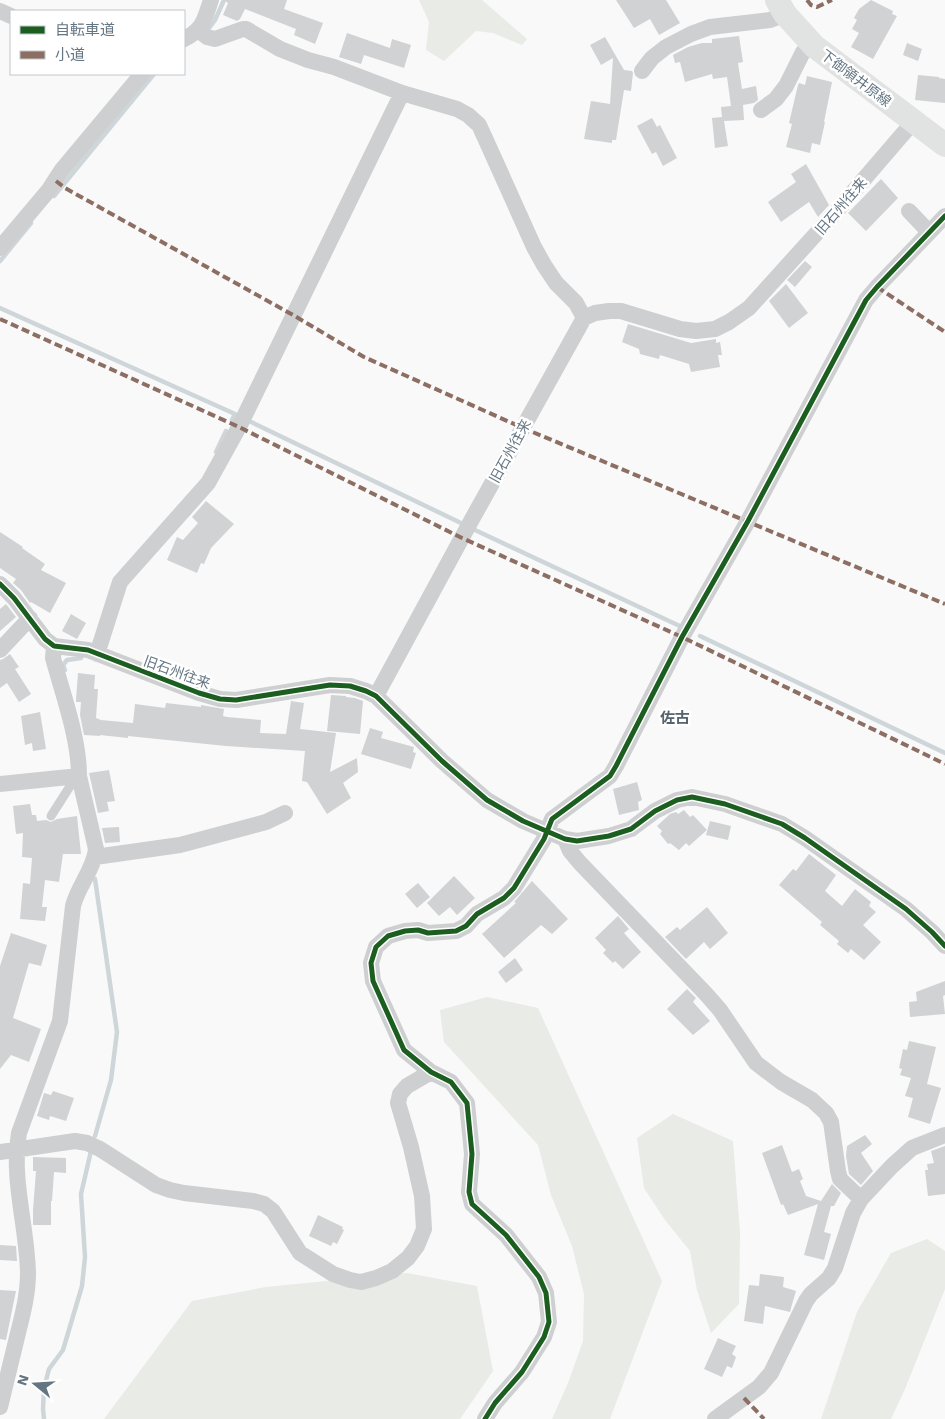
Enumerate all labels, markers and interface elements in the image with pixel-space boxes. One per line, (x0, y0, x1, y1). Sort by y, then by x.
legend (10, 10, 185, 75)
text: 自転車道 (55, 21, 115, 39)
text: 小道 (55, 46, 85, 64)
street label: 下御領井原線 (818, 46, 894, 110)
street label: 旧石州往来 (812, 174, 870, 238)
street label: 旧石州往来 (486, 417, 534, 485)
street label: 旧石州往来 (141, 653, 213, 691)
district label: 佐古 (660, 709, 690, 727)
north arrow (10, 1359, 60, 1409)
text: N (13, 1373, 32, 1387)

